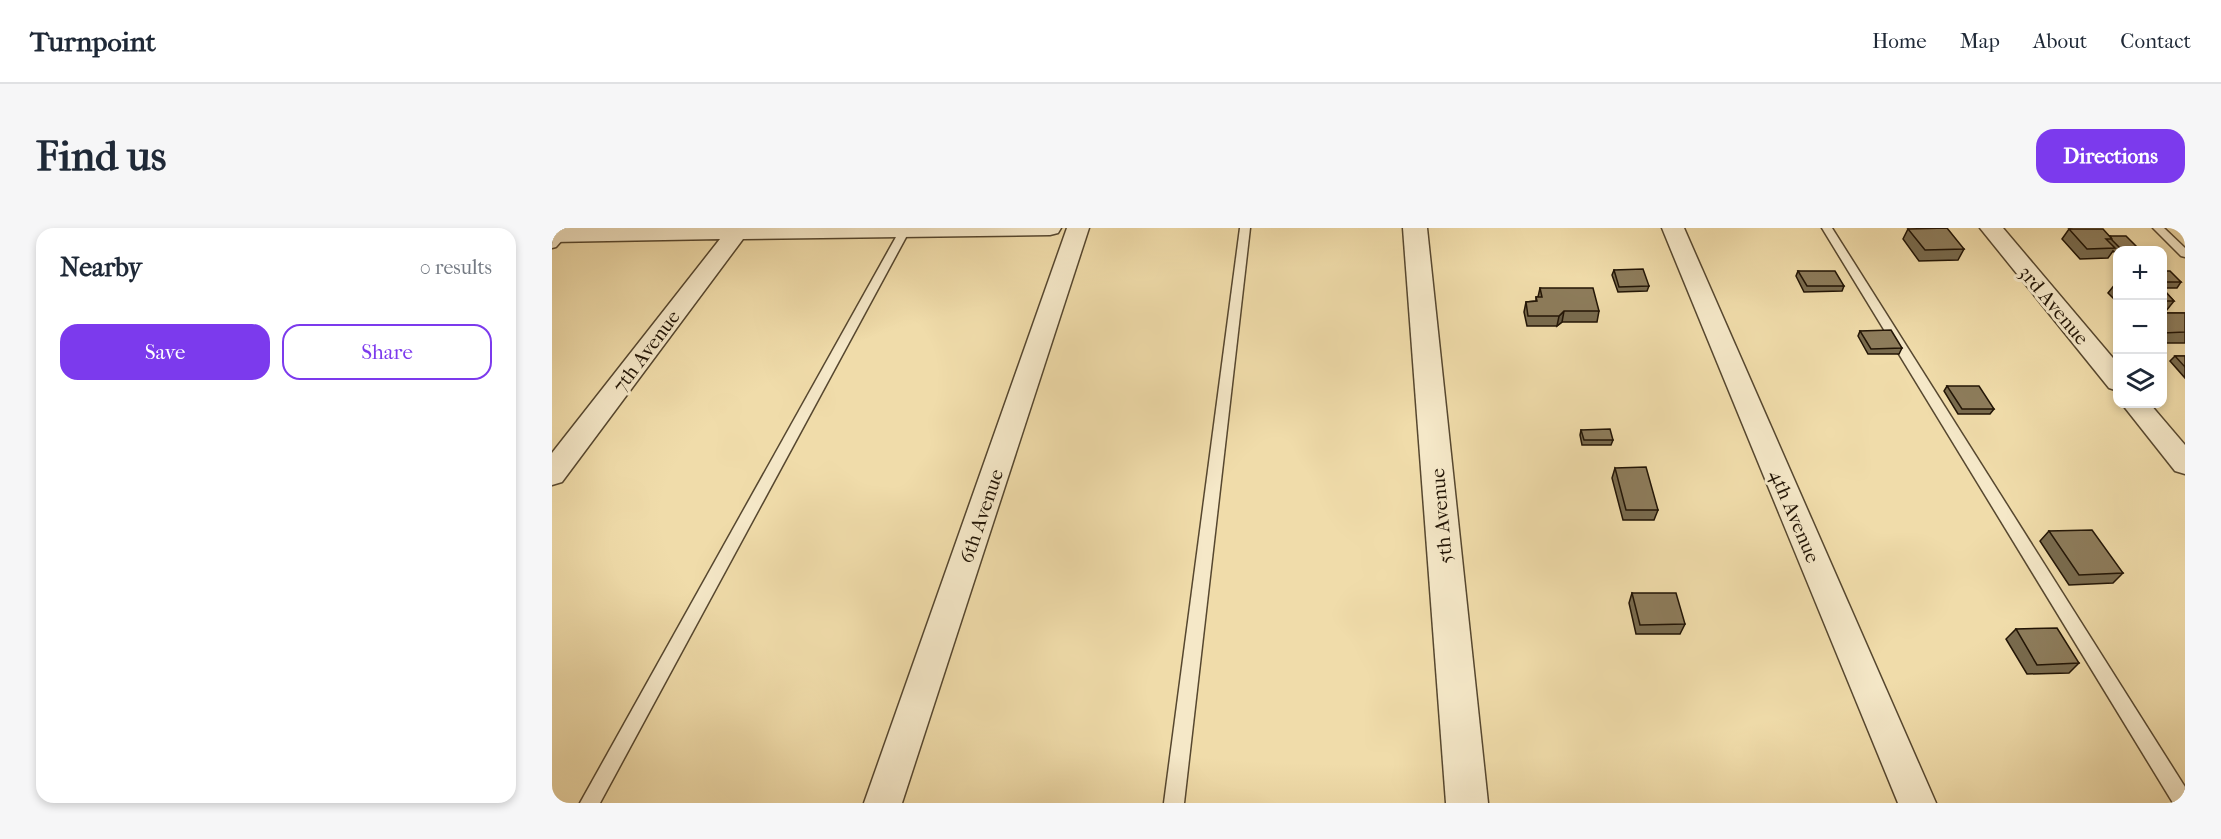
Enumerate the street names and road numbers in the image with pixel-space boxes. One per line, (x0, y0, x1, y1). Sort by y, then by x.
street label: 3rd Avenue (2014, 261, 2093, 350)
street label: 7th Avenue (608, 306, 685, 397)
street label: 6th Avenue (955, 466, 1008, 566)
street label: 4th Avenue (1765, 466, 1825, 566)
street label: 5th Avenue (1426, 467, 1457, 565)

